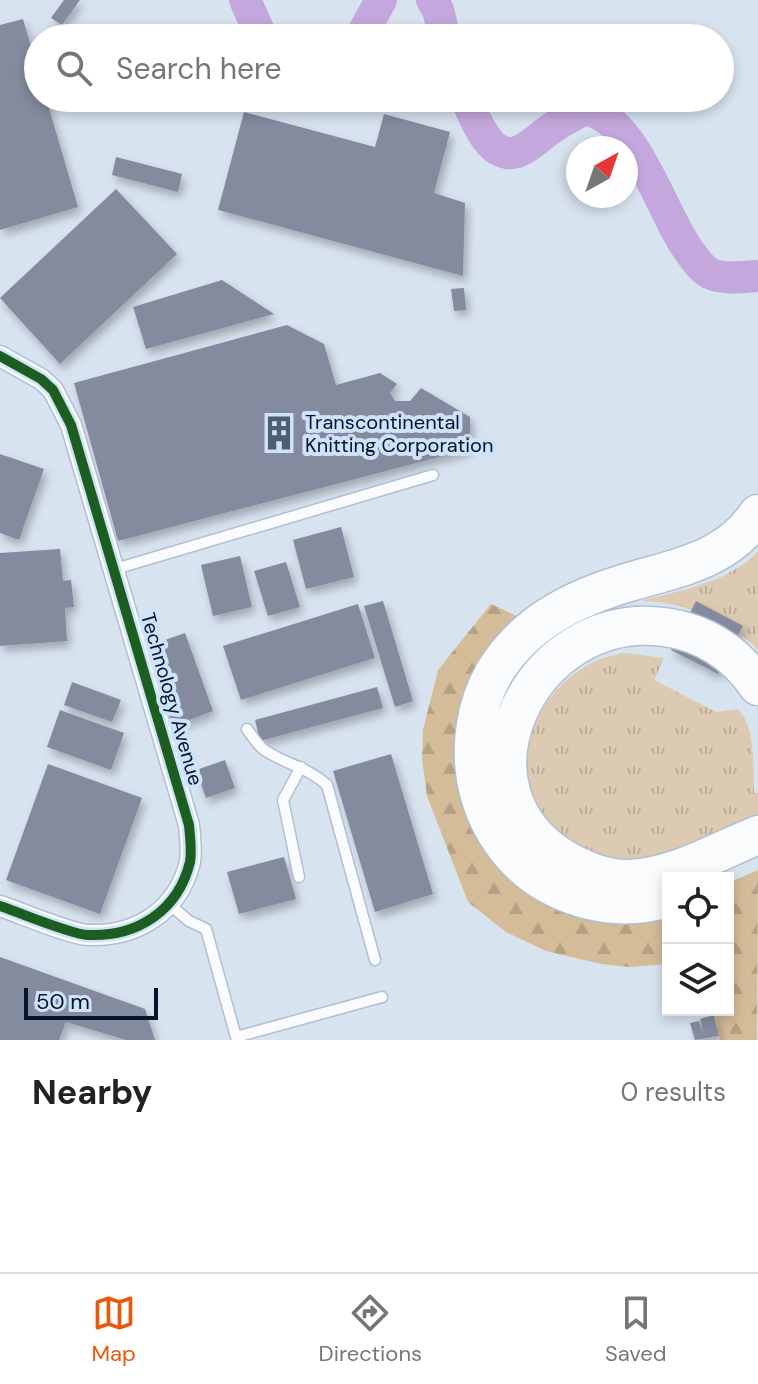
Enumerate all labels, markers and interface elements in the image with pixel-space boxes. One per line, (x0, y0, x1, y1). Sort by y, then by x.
search box (24, 24, 734, 112)
icon: search (52, 46, 96, 90)
text: Search here (116, 49, 282, 88)
north arrow (566, 136, 638, 208)
place label: Transcontinental Knitting Corporation (305, 409, 493, 458)
building icon: Transcontinental Knitting Corporation (260, 414, 298, 452)
street label: Technology Avenue (135, 610, 209, 788)
map controls (662, 872, 734, 1016)
button: locate (662, 872, 734, 944)
button: layers (662, 944, 734, 1016)
scale bar (24, 984, 158, 1020)
text: 50 m (36, 987, 90, 1016)
text: Nearby (32, 1070, 152, 1115)
text: 0 results (620, 1075, 726, 1109)
tab: Map (91, 1291, 136, 1368)
tab: Directions (319, 1291, 422, 1368)
tab: Saved (605, 1291, 667, 1368)

